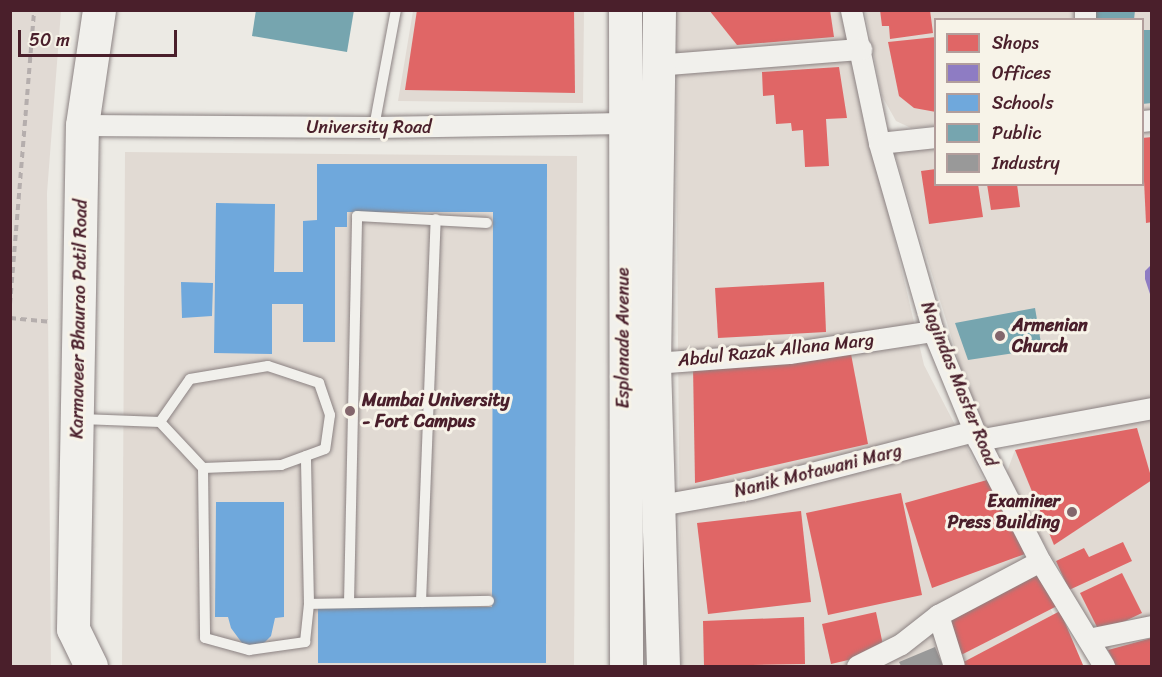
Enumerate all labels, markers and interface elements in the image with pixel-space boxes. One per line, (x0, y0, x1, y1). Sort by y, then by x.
scale bar (21, 18, 180, 56)
legend (934, 18, 1144, 186)
text: 50 m (29, 24, 70, 56)
text: Shops (992, 27, 1039, 59)
text: Offices (992, 57, 1051, 89)
text: Schools (992, 87, 1053, 119)
street label: University Road (306, 116, 432, 138)
text: Public (992, 117, 1042, 149)
text: Industry (992, 147, 1060, 179)
street label: Karmaveer Bhaurao Patil Road (66, 199, 92, 439)
street label: Esplanade Avenue (612, 268, 634, 408)
street label: Nagindas Master Road (916, 298, 1002, 470)
place label: Armenian Church (1012, 315, 1088, 358)
street label: Abdul Razak Allana Marg (677, 329, 875, 371)
marker: Armenian Church (993, 329, 1007, 343)
place label: Mumbai University - Fort Campus (362, 390, 510, 432)
marker: Mumbai University - Fort Campus (343, 404, 357, 418)
street label: Nanik Motawani Marg (732, 440, 904, 502)
place label: Examiner Press Building (948, 491, 1060, 534)
marker: Examiner Press Building (1065, 505, 1079, 519)

